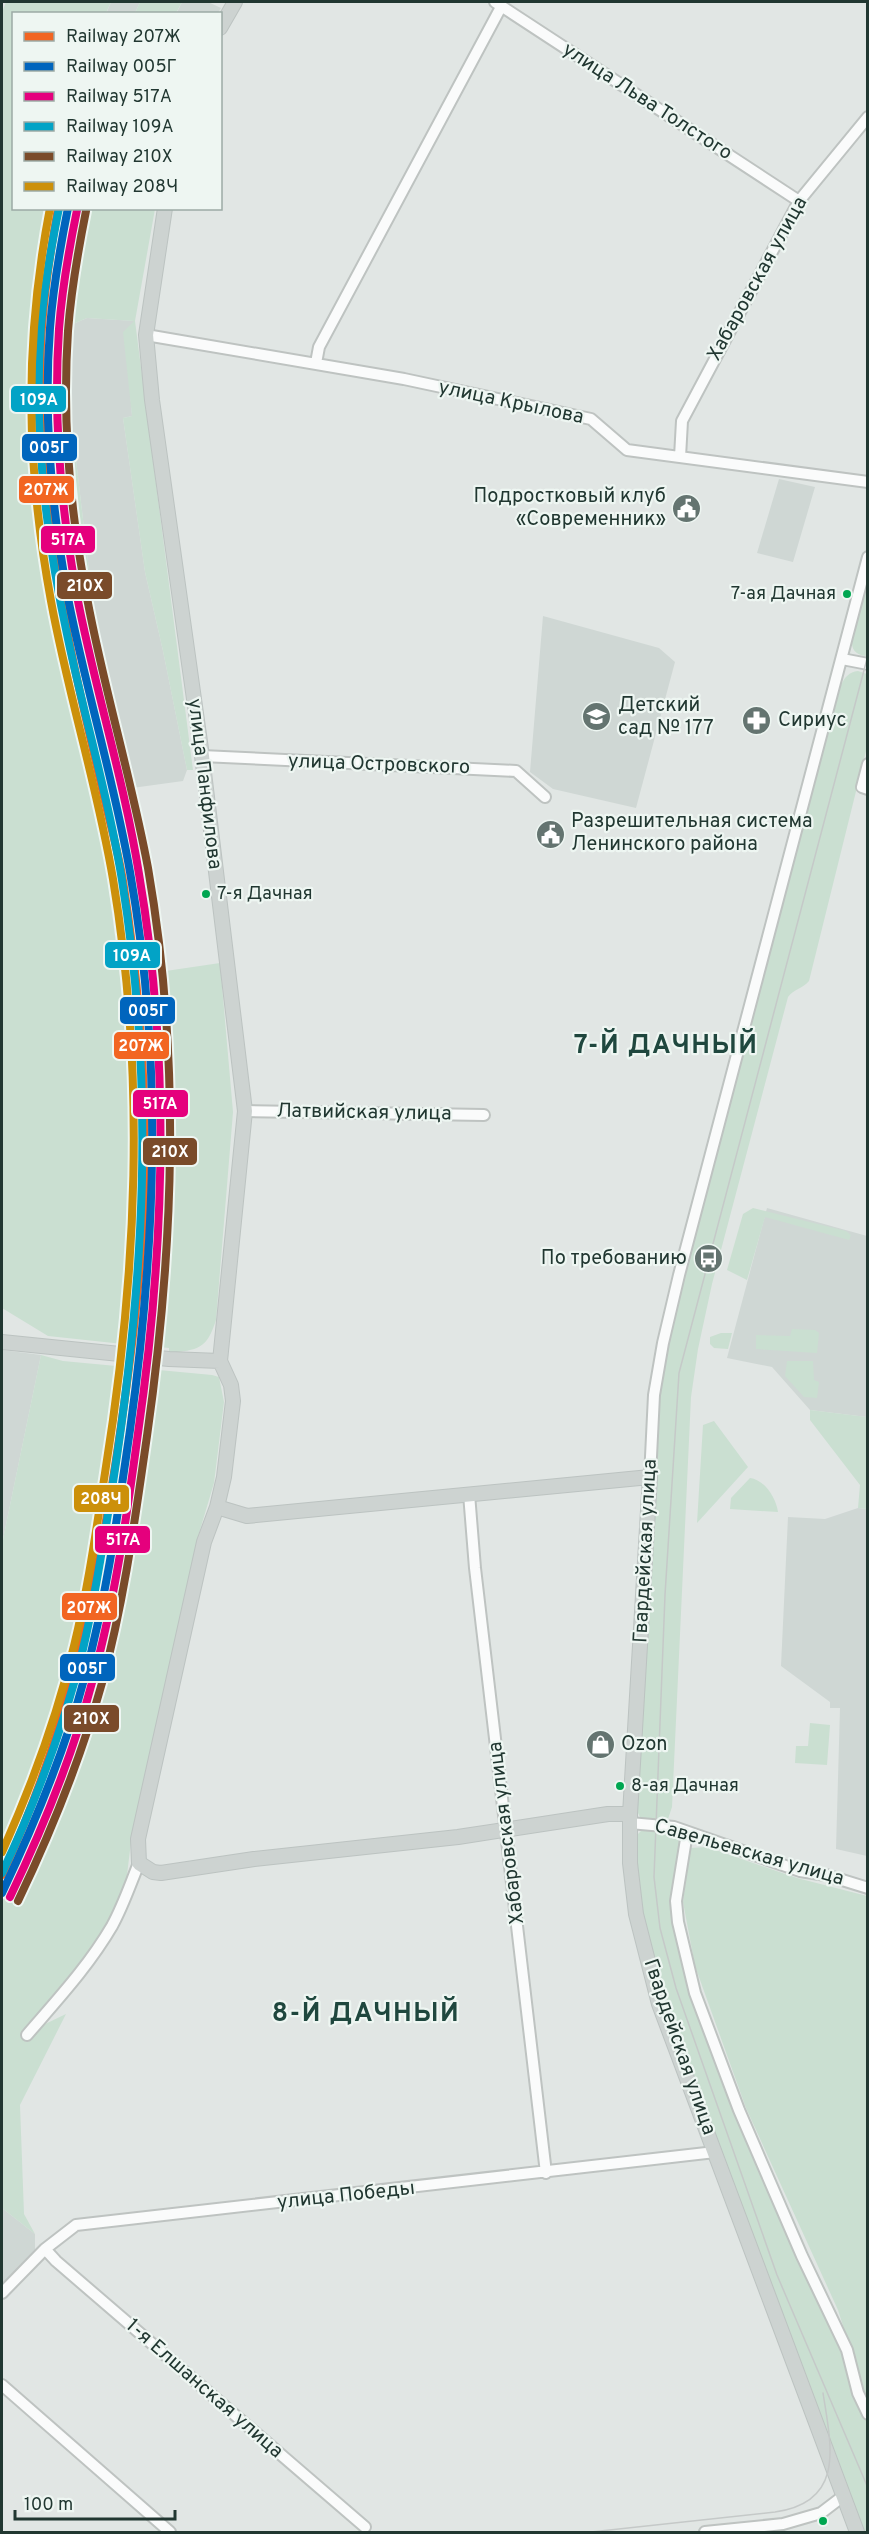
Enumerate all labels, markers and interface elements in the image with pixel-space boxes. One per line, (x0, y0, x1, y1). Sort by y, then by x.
legend (12, 12, 222, 210)
text: Railway 207Ж (66, 26, 181, 49)
street label: улица Льва Толстого (557, 37, 737, 167)
text: Railway 005Г (66, 56, 177, 79)
text: Railway 517А (66, 86, 172, 109)
text: Railway 109А (66, 116, 174, 139)
text: Railway 210Х (66, 146, 173, 169)
text: Railway 208Ч (66, 176, 178, 199)
street label: Хабаровская улица (702, 192, 814, 366)
street label: улица Крылова (436, 375, 586, 431)
line badge: 109А (10, 385, 67, 413)
text: 109А (20, 391, 58, 411)
line badge: 005Г (21, 433, 78, 462)
text: 005Г (29, 439, 69, 459)
line badge: 207Ж (18, 475, 75, 504)
text: 207Ж (23, 481, 69, 501)
place label: Подростковый клуб «Современник» (473, 484, 666, 533)
public building icon: Подростковый клуб «Современник» (671, 493, 703, 525)
line badge: 517А (40, 525, 96, 554)
text: 517А (50, 531, 86, 551)
line badge: 210Х (56, 571, 113, 600)
text: 210Х (66, 577, 104, 597)
place label: 7-ая Дачная (731, 583, 836, 606)
marker: 7-ая Дачная (841, 588, 853, 600)
place label: Детский сад № 177 (618, 693, 714, 742)
street label: улица Панфилова (181, 697, 227, 871)
school or university icon: Детский сад № 177 (581, 701, 613, 733)
pharmacy icon: Сириус (741, 705, 773, 737)
place label: Сириус (778, 708, 847, 734)
street label: улица Островского (287, 749, 471, 781)
place label: Разрешительная система Ленинского района (571, 809, 813, 858)
public building icon: Разрешительная система Ленинского района (534, 818, 566, 850)
place label: 7-я Дачная (217, 883, 313, 906)
marker: 7-я Дачная (200, 888, 212, 900)
line badge: 109А (104, 941, 161, 969)
text: 109А (113, 947, 151, 967)
line badge: 005Г (119, 996, 176, 1025)
text: 005Г (128, 1002, 168, 1022)
district label: 7-Й ДАЧНЫЙ (574, 1028, 758, 1063)
line badge: 207Ж (113, 1031, 170, 1060)
text: 207Ж (118, 1037, 164, 1057)
line badge: 517А (132, 1089, 189, 1118)
text: 517А (142, 1095, 178, 1115)
street label: Латвийская улица (276, 1098, 452, 1128)
line badge: 210Х (142, 1137, 198, 1166)
text: 210Х (151, 1143, 189, 1163)
bus stop icon: По требованию (692, 1243, 724, 1275)
place label: По требованию (541, 1246, 687, 1272)
street label: Гвардейская улица (628, 1458, 664, 1644)
line badge: 208Ч (73, 1484, 130, 1513)
text: 208Ч (80, 1490, 122, 1510)
line badge: 517А (94, 1525, 151, 1554)
text: 517А (105, 1531, 141, 1551)
line badge: 207Ж (61, 1592, 118, 1621)
text: 207Ж (66, 1599, 112, 1619)
line badge: 005Г (59, 1653, 116, 1682)
text: 005Г (67, 1660, 107, 1680)
line badge: 210Х (63, 1704, 120, 1733)
text: 210Х (72, 1710, 110, 1730)
shop icon: Ozon (584, 1729, 616, 1761)
place label: Ozon (621, 1732, 667, 1758)
street label: Хабаровская улица (483, 1740, 531, 1926)
place label: 8-ая Дачная (631, 1775, 739, 1798)
marker: 8-ая Дачная (614, 1780, 626, 1792)
street label: Савельевская улица (651, 1813, 847, 1893)
street label: Гвардейская улица (637, 1956, 721, 2138)
district label: 8-Й ДАЧНЫЙ (272, 1996, 460, 2031)
street label: улица Победы (276, 2176, 416, 2216)
street label: 1-я Елшанская улица (120, 2313, 288, 2465)
scale bar (15, 2483, 176, 2521)
text: 100 m (24, 2494, 73, 2517)
unlabelled marker (817, 2515, 829, 2527)

